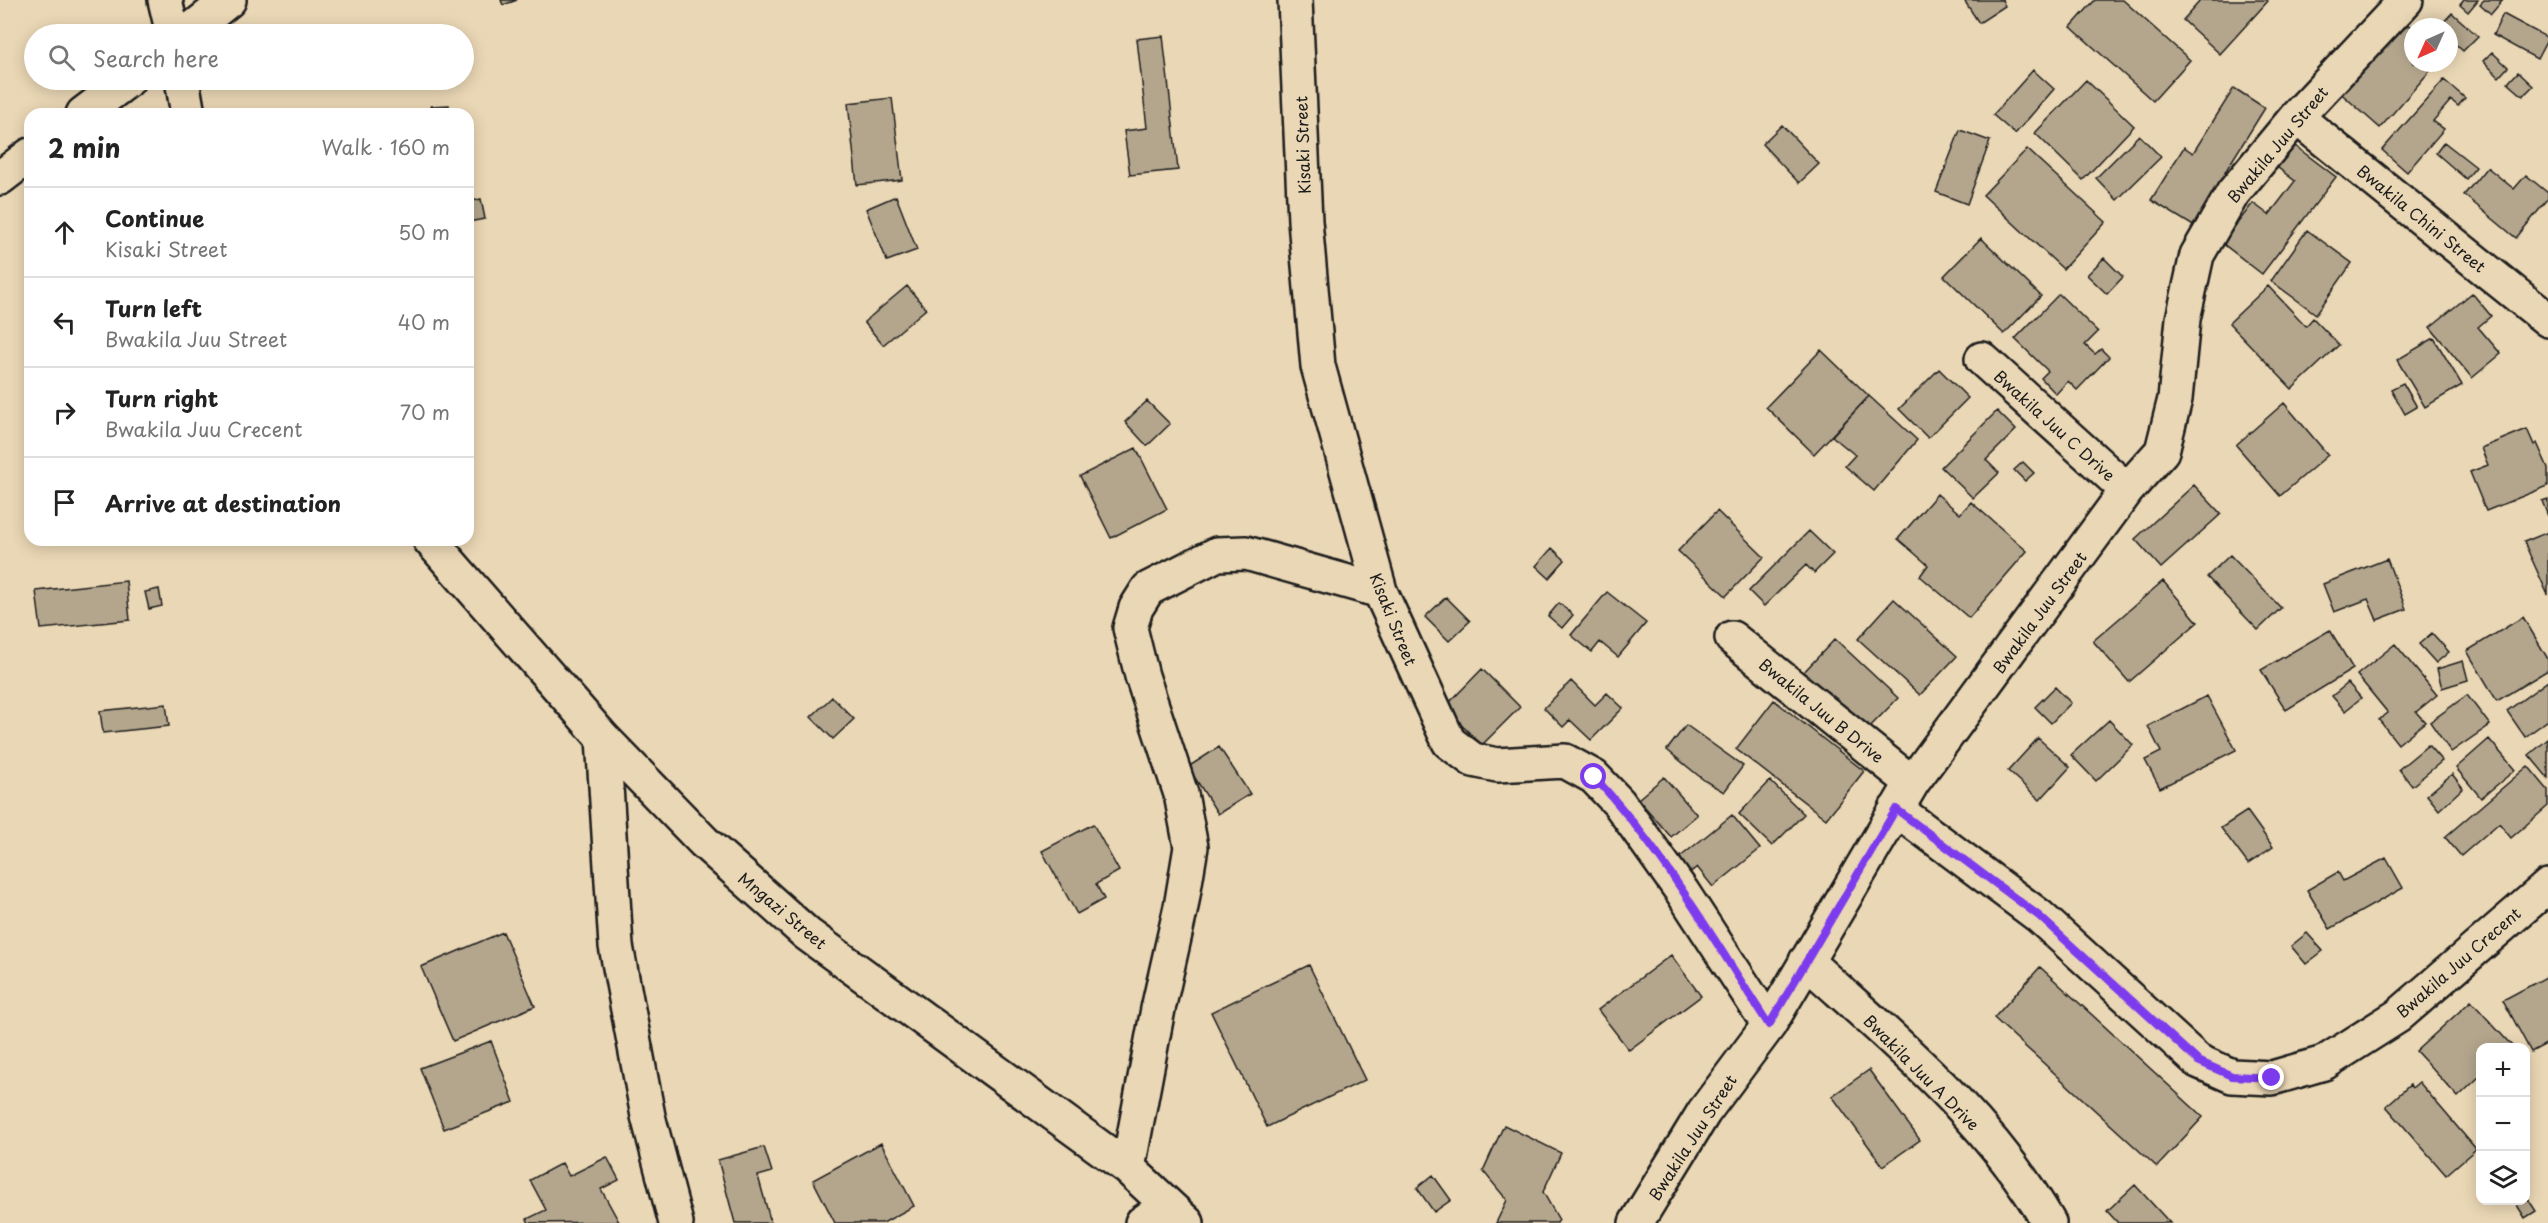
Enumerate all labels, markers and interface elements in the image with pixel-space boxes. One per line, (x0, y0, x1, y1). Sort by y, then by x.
north arrow (2404, 18, 2458, 72)
search box (24, 24, 474, 90)
icon: search (45, 41, 78, 74)
text: Search here (93, 41, 219, 74)
street label: Bwakila Juu Street (2221, 80, 2333, 208)
street label: Kisaki Street (1288, 95, 1316, 194)
text: 2 min (48, 128, 121, 167)
text: Walk · 160 m (322, 132, 450, 162)
street label: Bwakila Chini Street (2352, 158, 2492, 278)
text: Continue (105, 201, 204, 234)
icon: ahead (48, 216, 81, 249)
text: 50 m (398, 217, 450, 247)
text: Kisaki Street (105, 234, 228, 264)
text: Turn left (105, 291, 202, 324)
icon: left (48, 306, 81, 339)
text: 40 m (398, 307, 450, 337)
text: Bwakila Juu Street (105, 324, 287, 354)
street label: Bwakila Juu C Drive (1989, 364, 2121, 486)
text: Turn right (105, 381, 218, 414)
icon: right (48, 396, 81, 429)
text: 70 m (400, 397, 450, 427)
text: Bwakila Juu Crecent (105, 414, 303, 444)
icon: arrive (48, 486, 81, 519)
text: Arrive at destination (105, 486, 341, 519)
street label: Bwakila Juu Street (1986, 546, 2092, 678)
street label: Kisaki Street (1365, 569, 1424, 669)
street label: Bwakila Juu B Drive (1754, 652, 1890, 768)
route start (1580, 763, 1606, 789)
street label: Mngazi Street (734, 866, 833, 954)
street label: Bwakila Juu Crecent (2390, 901, 2526, 1023)
street label: Bwakila Juu A Drive (1859, 1009, 1985, 1135)
map controls (2476, 1043, 2530, 1205)
button: + (2476, 1043, 2530, 1097)
route end (2258, 1064, 2284, 1090)
street label: Bwakila Juu Street (1642, 1069, 1742, 1205)
button: − (2476, 1097, 2530, 1151)
button: layers (2476, 1151, 2530, 1205)

